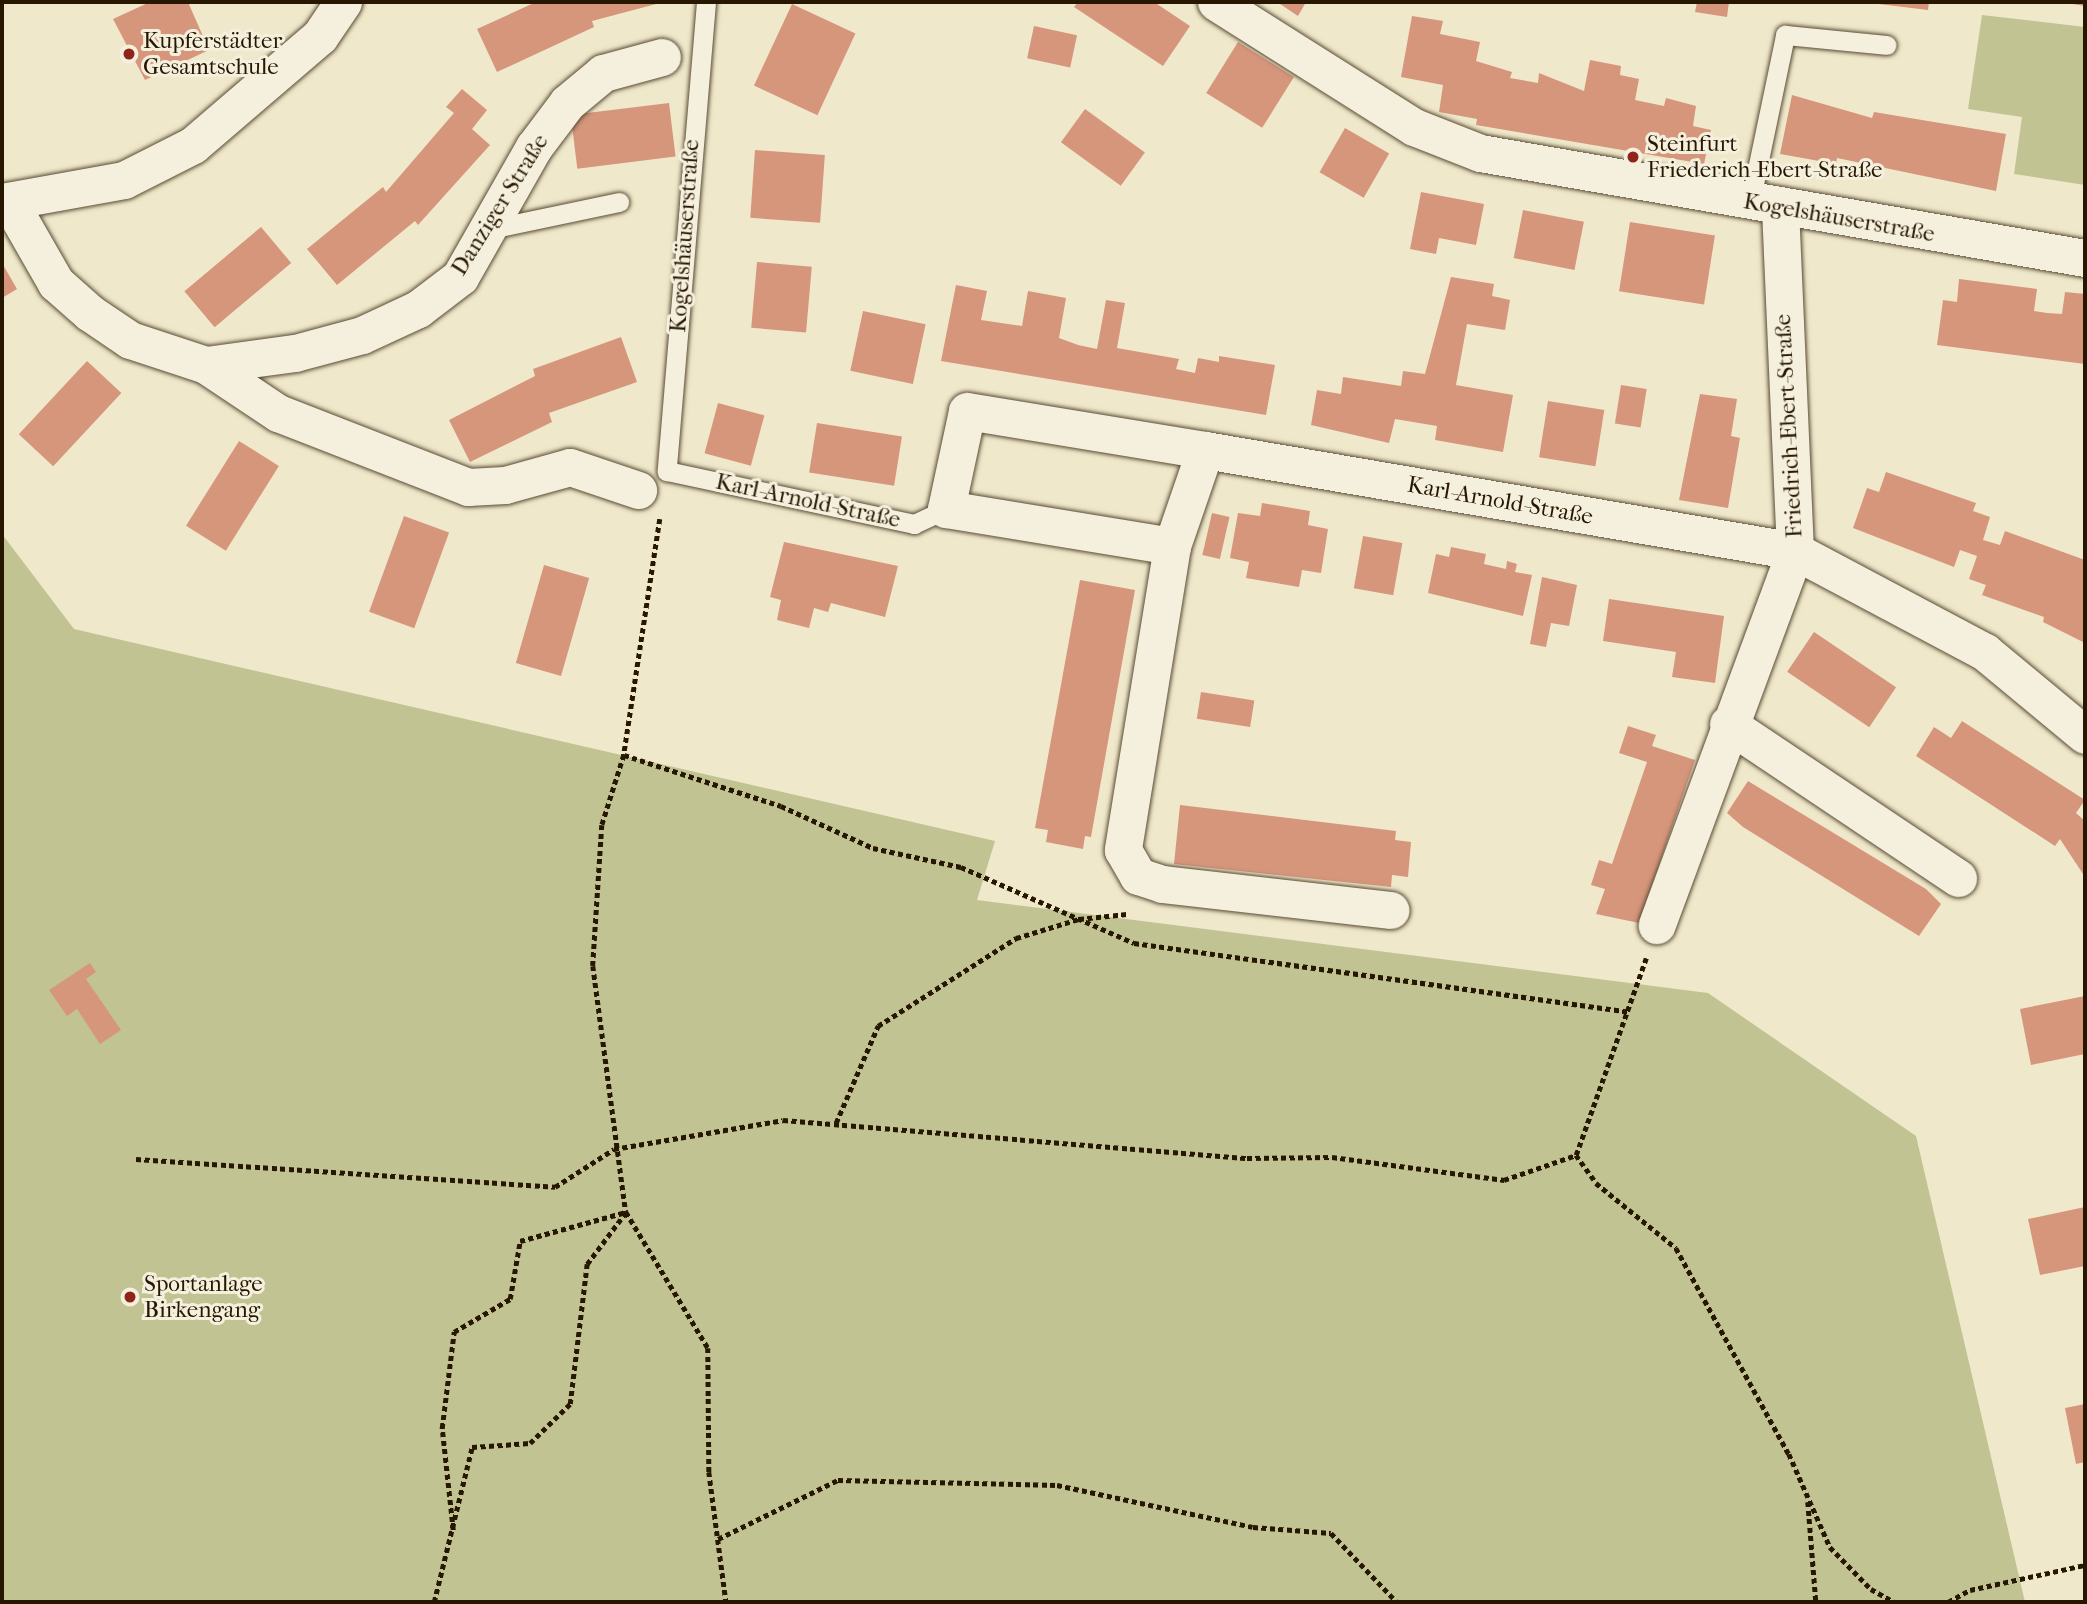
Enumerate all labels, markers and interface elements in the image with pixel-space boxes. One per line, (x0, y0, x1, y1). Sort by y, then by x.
place label: Kupferstädter Gesamtschule (143, 27, 282, 81)
marker: Kupferstädter Gesamtschule (121, 46, 137, 62)
street label: Danziger Straße (446, 129, 554, 281)
place label: Steinfurt Friederich-Ebert-Straße (1647, 130, 1882, 184)
street label: Kogelshäuserstraße (664, 138, 706, 334)
marker: Steinfurt Friederich-Ebert-Straße (1625, 149, 1641, 165)
street label: Kogelshäuserstraße (1741, 188, 1937, 248)
street label: Friedrich-Ebert-Straße (1769, 313, 1809, 539)
street label: Karl-Arnold-Straße (713, 468, 903, 534)
street label: Karl-Arnold-Straße (1405, 471, 1595, 531)
place label: Sportanlage Birkengang (144, 1270, 263, 1324)
marker: Sportanlage Birkengang (122, 1289, 138, 1305)

